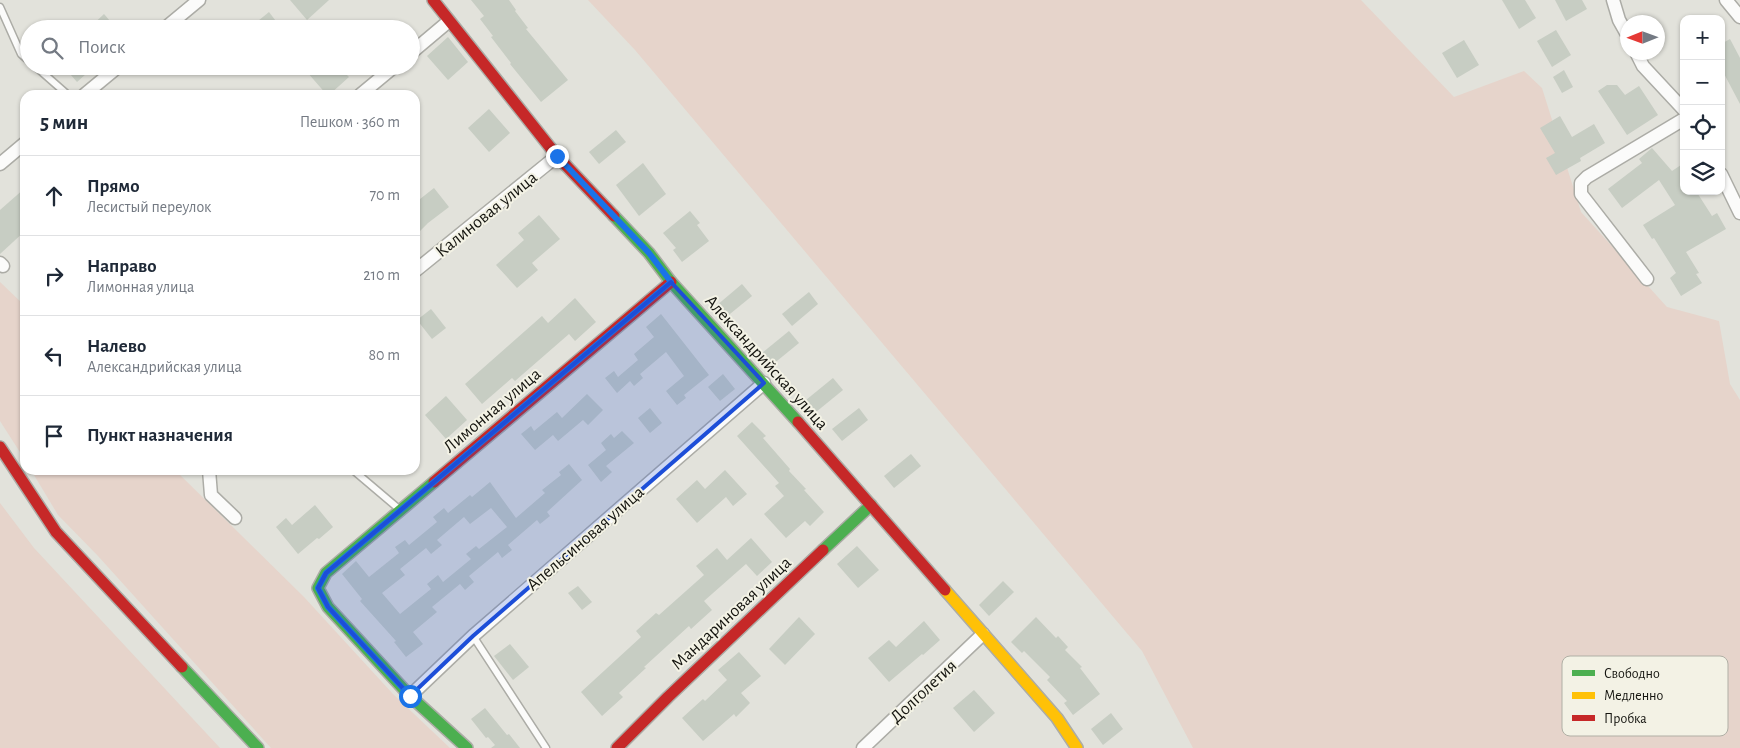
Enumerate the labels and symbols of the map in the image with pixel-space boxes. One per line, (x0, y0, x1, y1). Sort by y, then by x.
north arrow (1620, 15, 1665, 60)
route end (546, 145, 569, 168)
street label: Калиновая улица (432, 168, 541, 261)
street label: Александрийская улица (701, 292, 831, 433)
street label: Лимонная улица (441, 365, 545, 456)
street label: Апельсиновая улица (523, 483, 648, 594)
street label: Мандариновая улица (668, 554, 795, 674)
legend (1562, 656, 1728, 736)
street label: Долголетия (887, 657, 960, 727)
text: Свободно (1604, 667, 1660, 681)
route start (399, 685, 422, 708)
text: Медленно (1604, 689, 1663, 703)
text: Пробка (1604, 712, 1647, 726)

